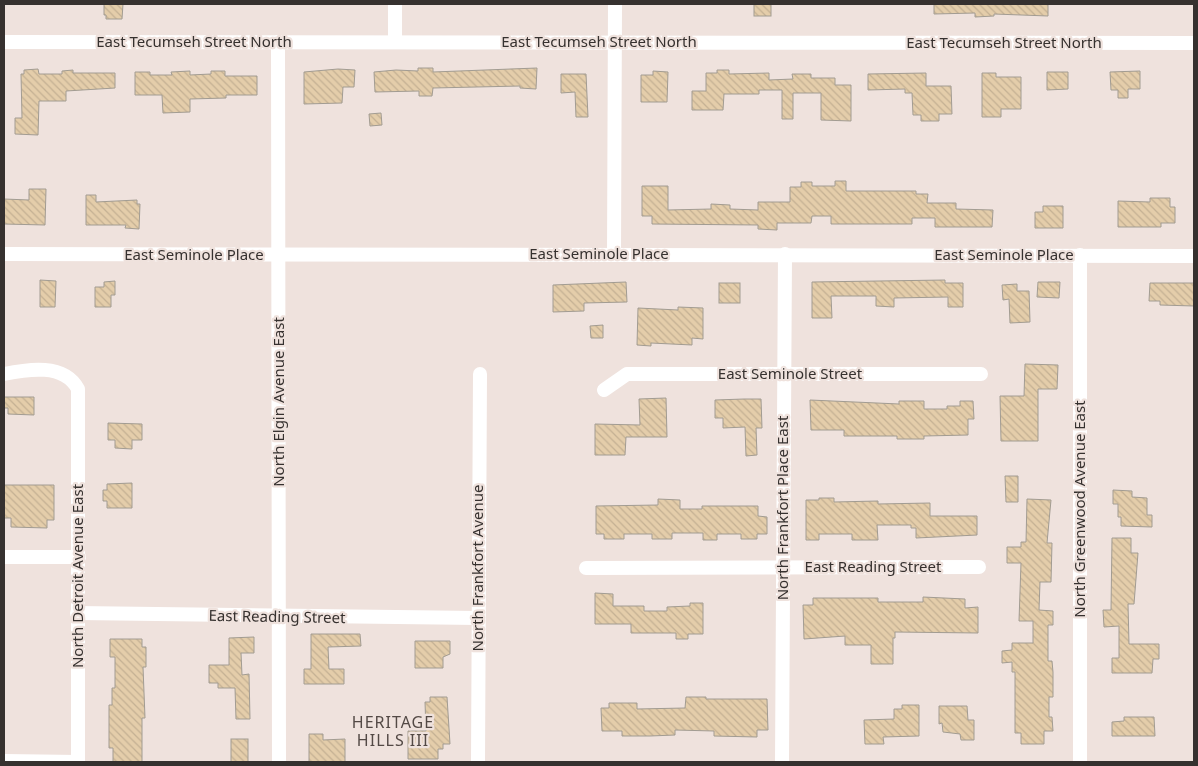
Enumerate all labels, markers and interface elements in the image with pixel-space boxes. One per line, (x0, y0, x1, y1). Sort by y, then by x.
street label: East Tecumseh Street North (96, 31, 292, 51)
street label: East Tecumseh Street North (501, 31, 697, 51)
street label: East Tecumseh Street North (906, 32, 1102, 52)
street label: East Seminole Place (529, 243, 669, 263)
street label: East Seminole Place (124, 244, 264, 264)
street label: East Seminole Place (934, 244, 1074, 264)
street label: North Elgin Avenue East (268, 317, 288, 487)
street label: East Seminole Street (718, 363, 863, 383)
street label: North Greenwood Avenue East (1069, 400, 1089, 618)
street label: North Frankfort Place East (772, 415, 792, 600)
street label: North Detroit Avenue East (67, 483, 87, 668)
street label: North Frankfort Avenue (467, 484, 487, 652)
street label: East Reading Street (805, 556, 942, 576)
street label: East Reading Street (208, 605, 346, 627)
district label: HERITAGE HILLS III (352, 711, 434, 751)

